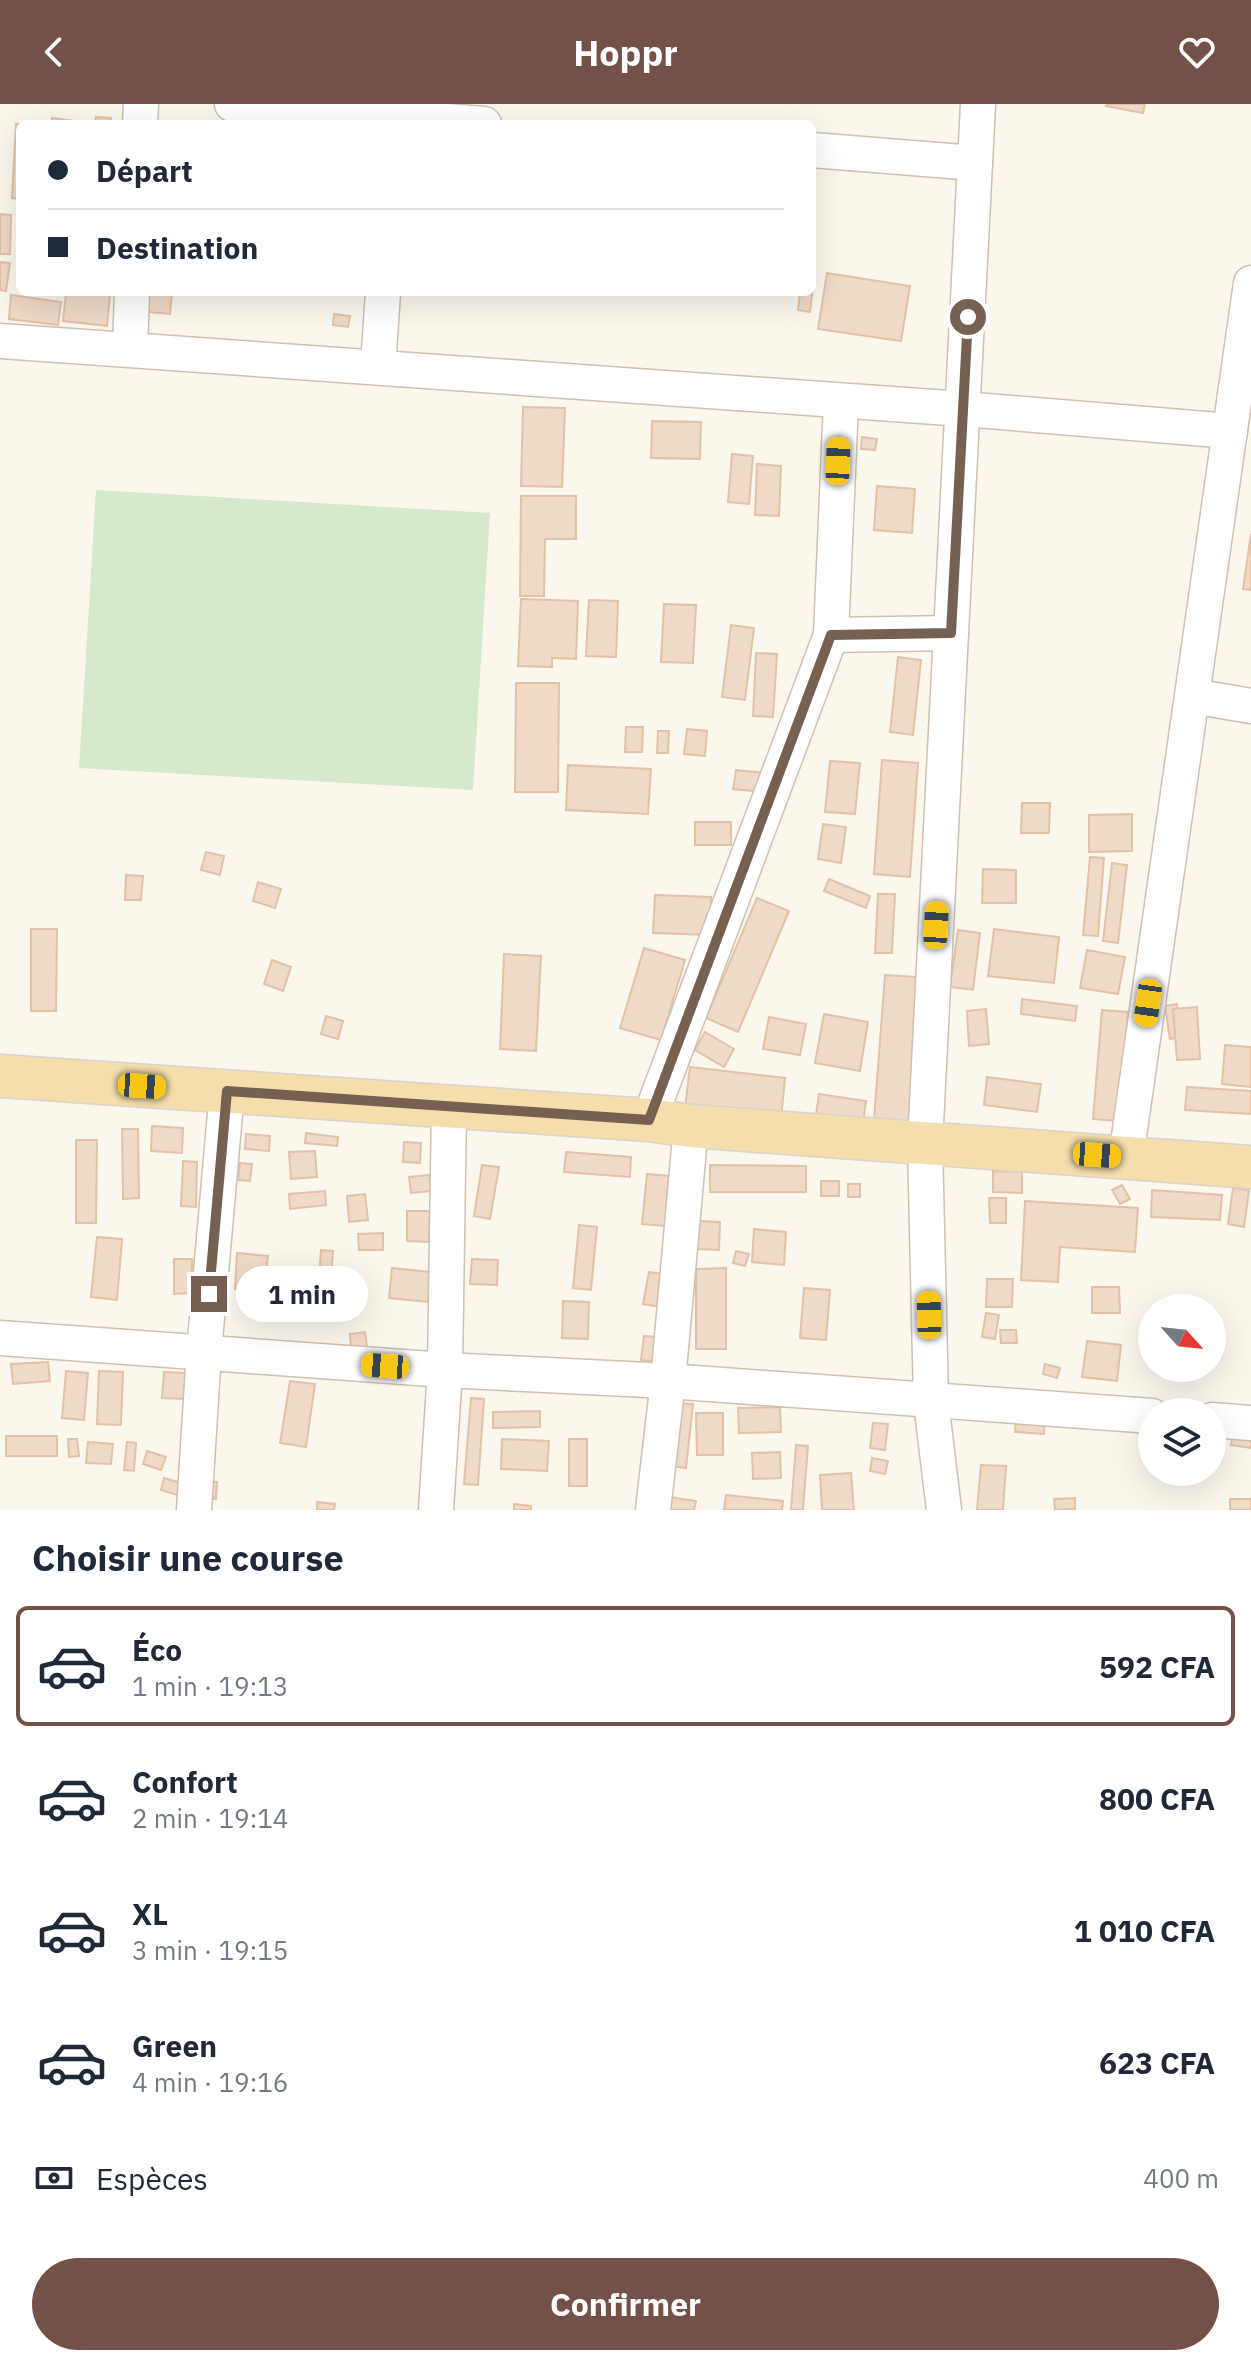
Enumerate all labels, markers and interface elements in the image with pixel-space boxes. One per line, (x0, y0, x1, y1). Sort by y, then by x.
text: Hoppr (573, 29, 678, 76)
icon: back (32, 30, 76, 74)
icon: heart (1175, 30, 1219, 74)
text: Départ (96, 151, 193, 190)
text: Destination (96, 228, 258, 267)
route start (950, 299, 986, 335)
car (825, 437, 851, 485)
car (923, 900, 949, 950)
car (1133, 978, 1163, 1028)
car (117, 1072, 167, 1100)
car (1072, 1141, 1122, 1169)
callout: 1 min (237, 1266, 369, 1322)
route end (191, 1276, 227, 1312)
text: 1 min (268, 1277, 336, 1311)
car (917, 1291, 941, 1339)
north arrow (1138, 1294, 1226, 1382)
map controls (1138, 1294, 1226, 1486)
car (360, 1352, 410, 1380)
button: layers (1138, 1398, 1226, 1486)
text: Choisir une course (32, 1534, 344, 1581)
icon: car (36, 1630, 108, 1702)
text: Éco (132, 1630, 182, 1669)
text: 592 CFA (1099, 1647, 1215, 1686)
text: 1 min · 19:13 (132, 1669, 288, 1703)
icon: car (36, 1762, 108, 1834)
text: Confort (132, 1762, 238, 1801)
text: 800 CFA (1099, 1779, 1215, 1818)
text: 2 min · 19:14 (132, 1801, 288, 1835)
icon: car (36, 1894, 108, 1966)
text: XL (132, 1894, 168, 1933)
text: 1 010 CFA (1074, 1911, 1215, 1950)
text: 3 min · 19:15 (132, 1933, 288, 1967)
icon: car (36, 2026, 108, 2098)
text: Green (132, 2026, 217, 2065)
text: 623 CFA (1099, 2043, 1215, 2082)
text: 4 min · 19:16 (132, 2065, 288, 2099)
icon: cash (32, 2156, 76, 2200)
text: Espèces (96, 2159, 208, 2198)
text: 400 m (1143, 2161, 1219, 2195)
button: Confirmer (32, 2258, 1219, 2350)

